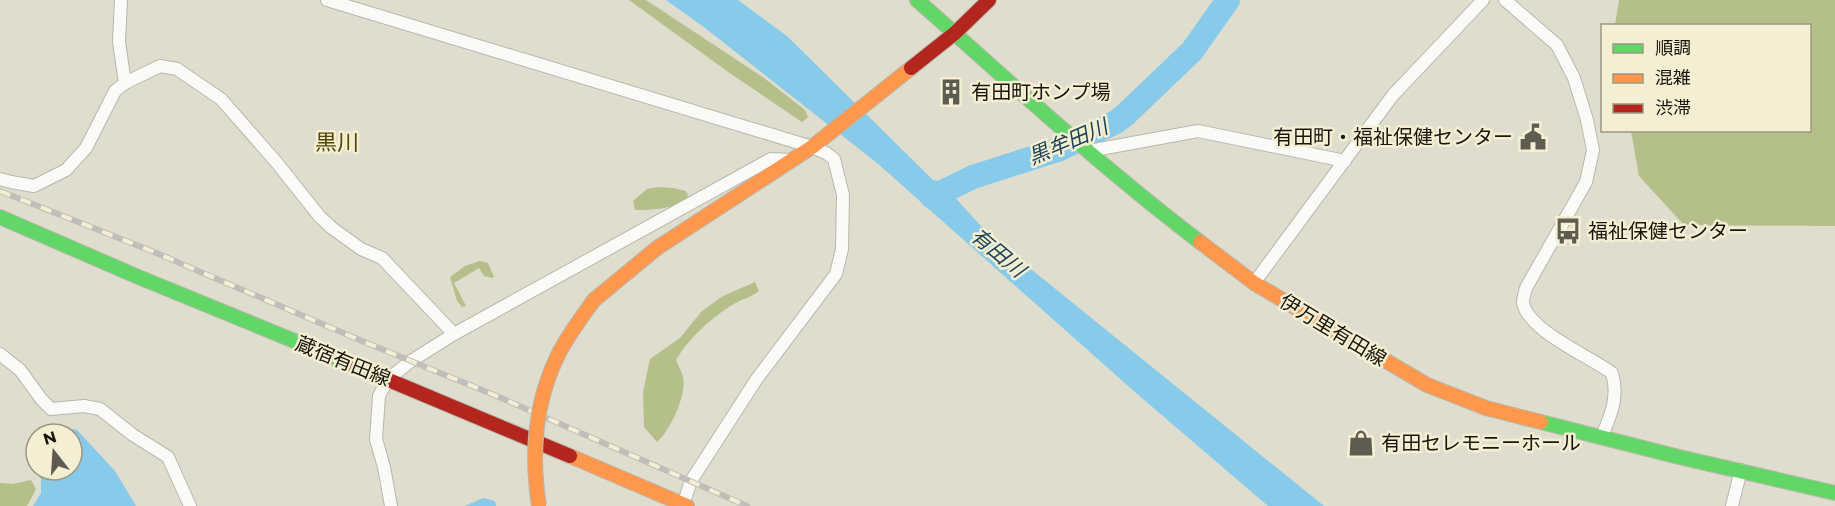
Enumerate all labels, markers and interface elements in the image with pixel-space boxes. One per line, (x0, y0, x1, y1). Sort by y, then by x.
legend (1601, 24, 1811, 132)
text: 順調 (1655, 37, 1691, 59)
text: 混雑 (1655, 67, 1691, 89)
building icon: 有田町ホンプ場 (936, 77, 966, 107)
place label: 有田町ホンプ場 (971, 80, 1110, 104)
text: 渋滞 (1655, 97, 1691, 119)
water label: 黒牟田川 (1024, 113, 1113, 169)
public building icon: 有田町・福祉保健センター (1518, 122, 1548, 152)
place label: 有田町・福祉保健センター (1273, 125, 1513, 149)
district label: 黒川 (315, 129, 359, 156)
bus stop icon: 福祉保健センター (1553, 216, 1583, 246)
place label: 福祉保健センター (1588, 219, 1748, 243)
water label: 有田川 (966, 223, 1032, 284)
street label: 伊万里有田線 (1275, 289, 1391, 371)
street label: 蔵宿有田線 (292, 331, 394, 391)
north arrow (24, 422, 84, 482)
text: N (41, 427, 59, 449)
shop icon: 有田セレモニーホール (1346, 428, 1376, 458)
place label: 有田セレモニーホール (1381, 431, 1581, 455)

